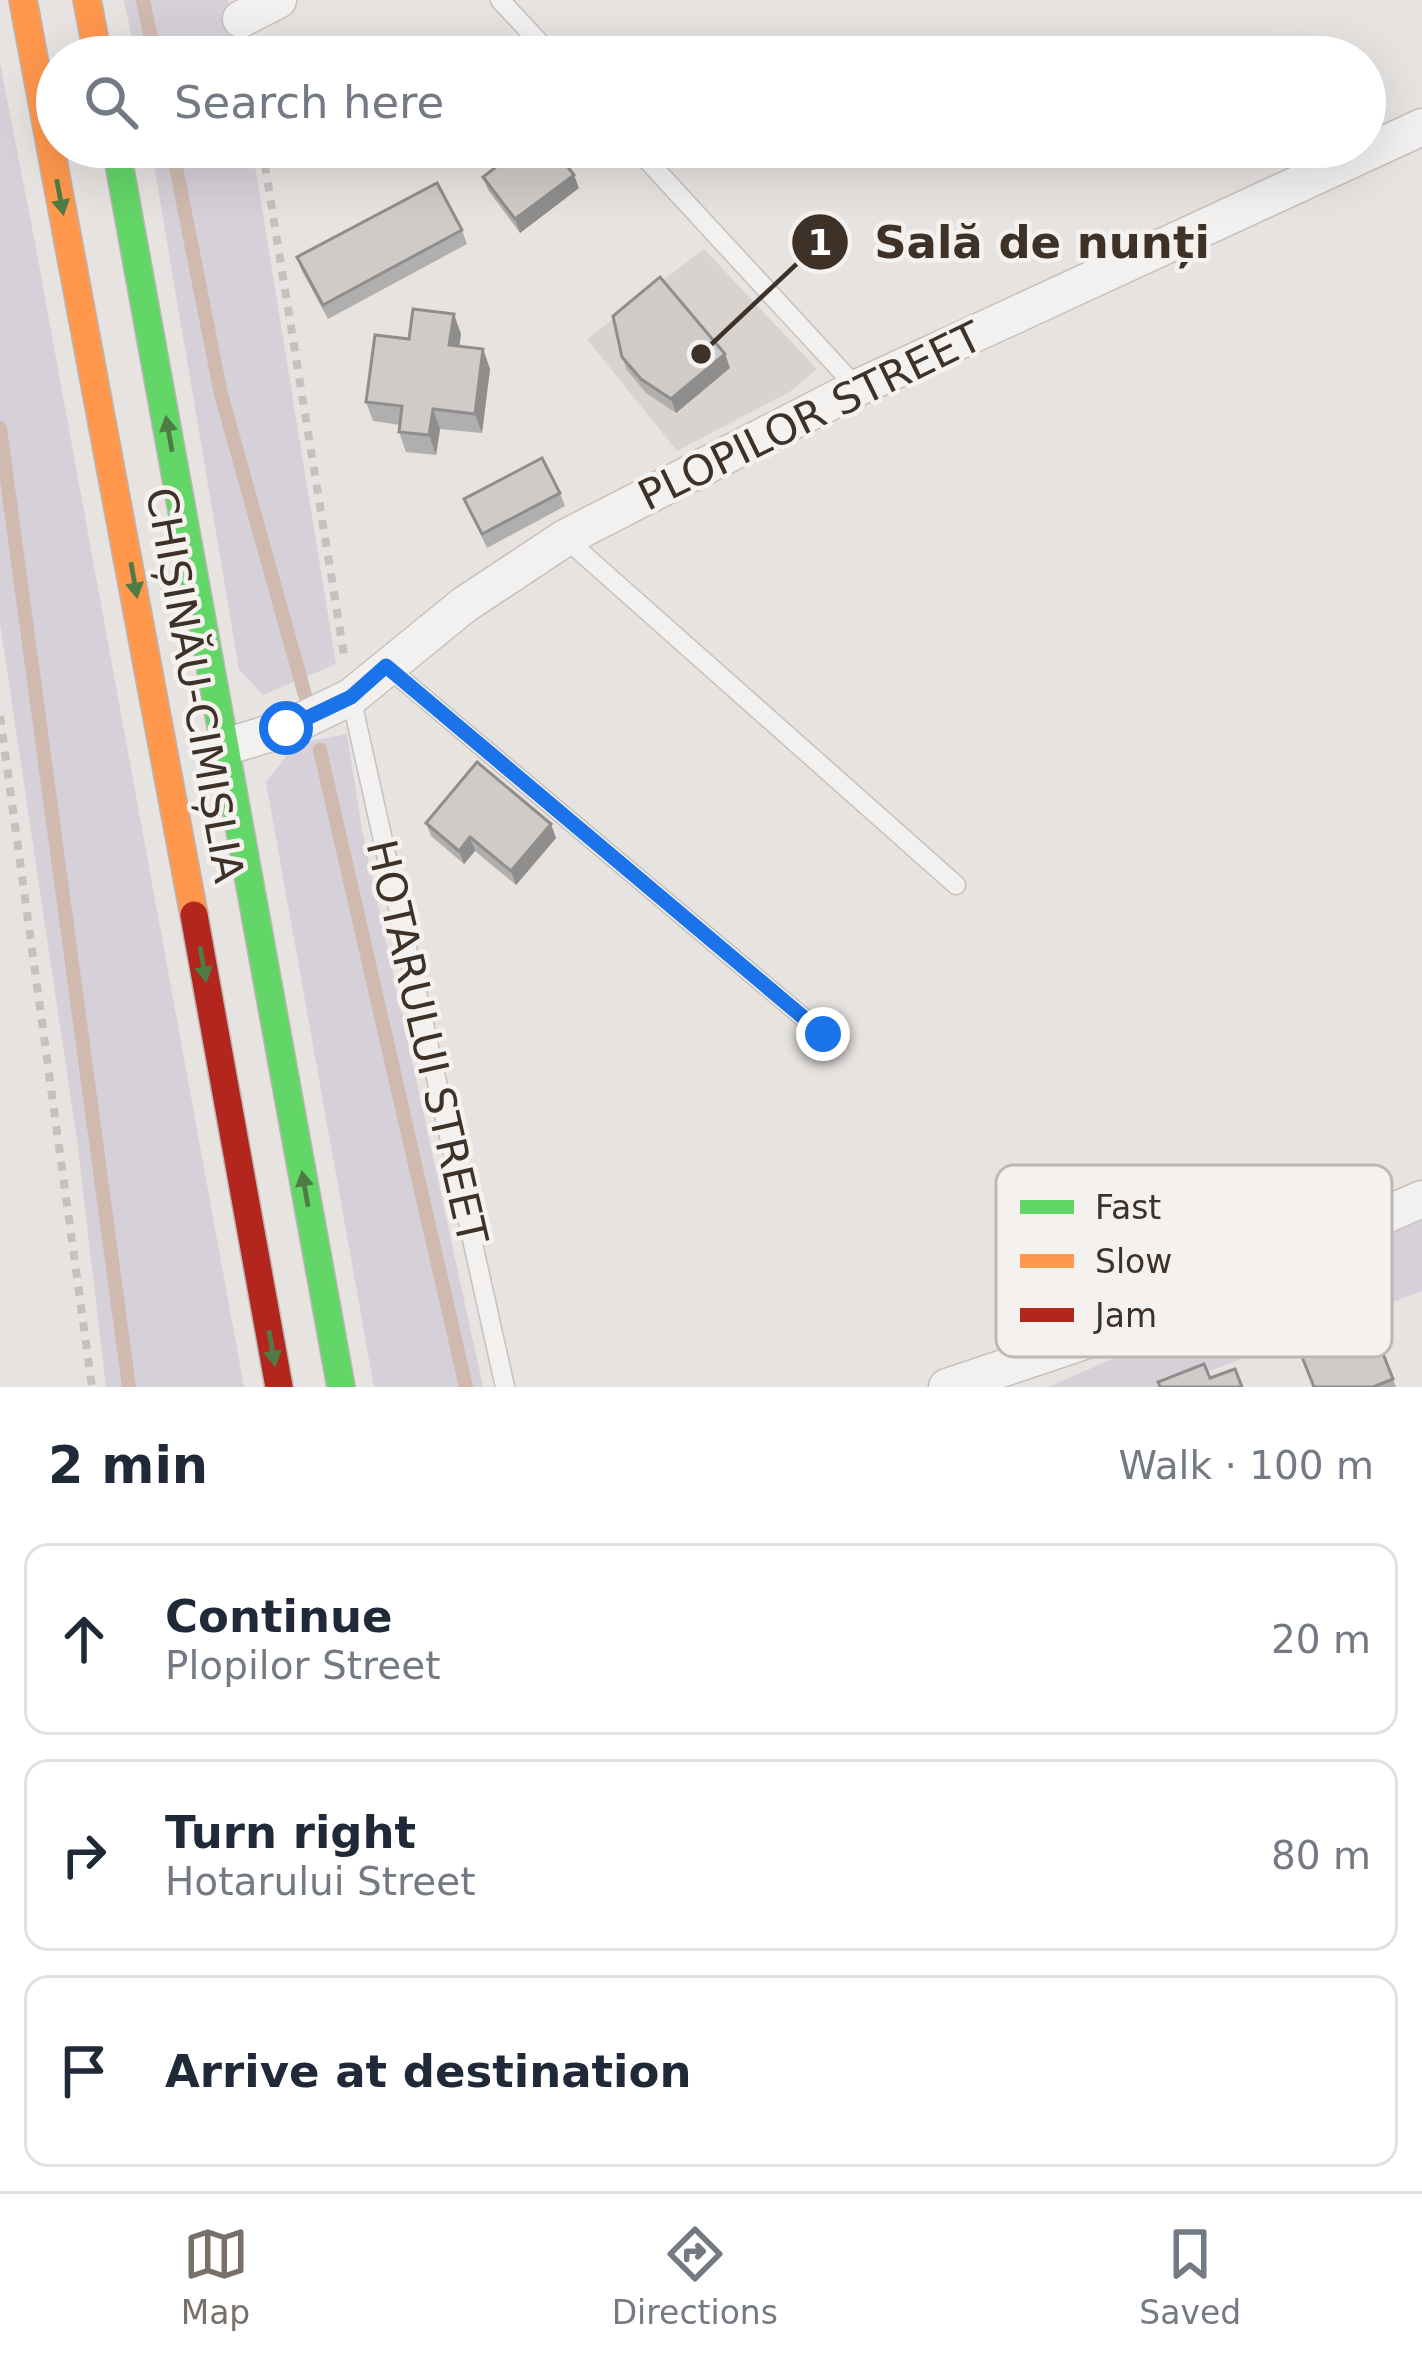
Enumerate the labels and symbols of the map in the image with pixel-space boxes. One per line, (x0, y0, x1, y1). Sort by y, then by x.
one-way arrow (51, 179, 70, 217)
callout: Sală de nunți (790, 201, 1234, 282)
text: Sală de nunți (874, 216, 1210, 269)
text: 1 (807, 222, 833, 263)
street label: PLOPILOR STREET (630, 311, 990, 520)
one-way arrow (159, 414, 177, 452)
street label: CHIȘINĂU-CIMIȘLIA (136, 483, 256, 886)
one-way arrow (125, 562, 143, 600)
route start (259, 701, 313, 755)
street label: HOTARULUI STREET (357, 835, 497, 1249)
one-way arrow (194, 946, 212, 984)
route end (796, 1007, 850, 1061)
legend (996, 1165, 1392, 1357)
one-way arrow (296, 1170, 314, 1208)
text: Fast (1095, 1188, 1161, 1227)
text: Slow (1095, 1242, 1172, 1281)
text: Jam (1093, 1296, 1157, 1335)
one-way arrow (263, 1330, 282, 1367)

